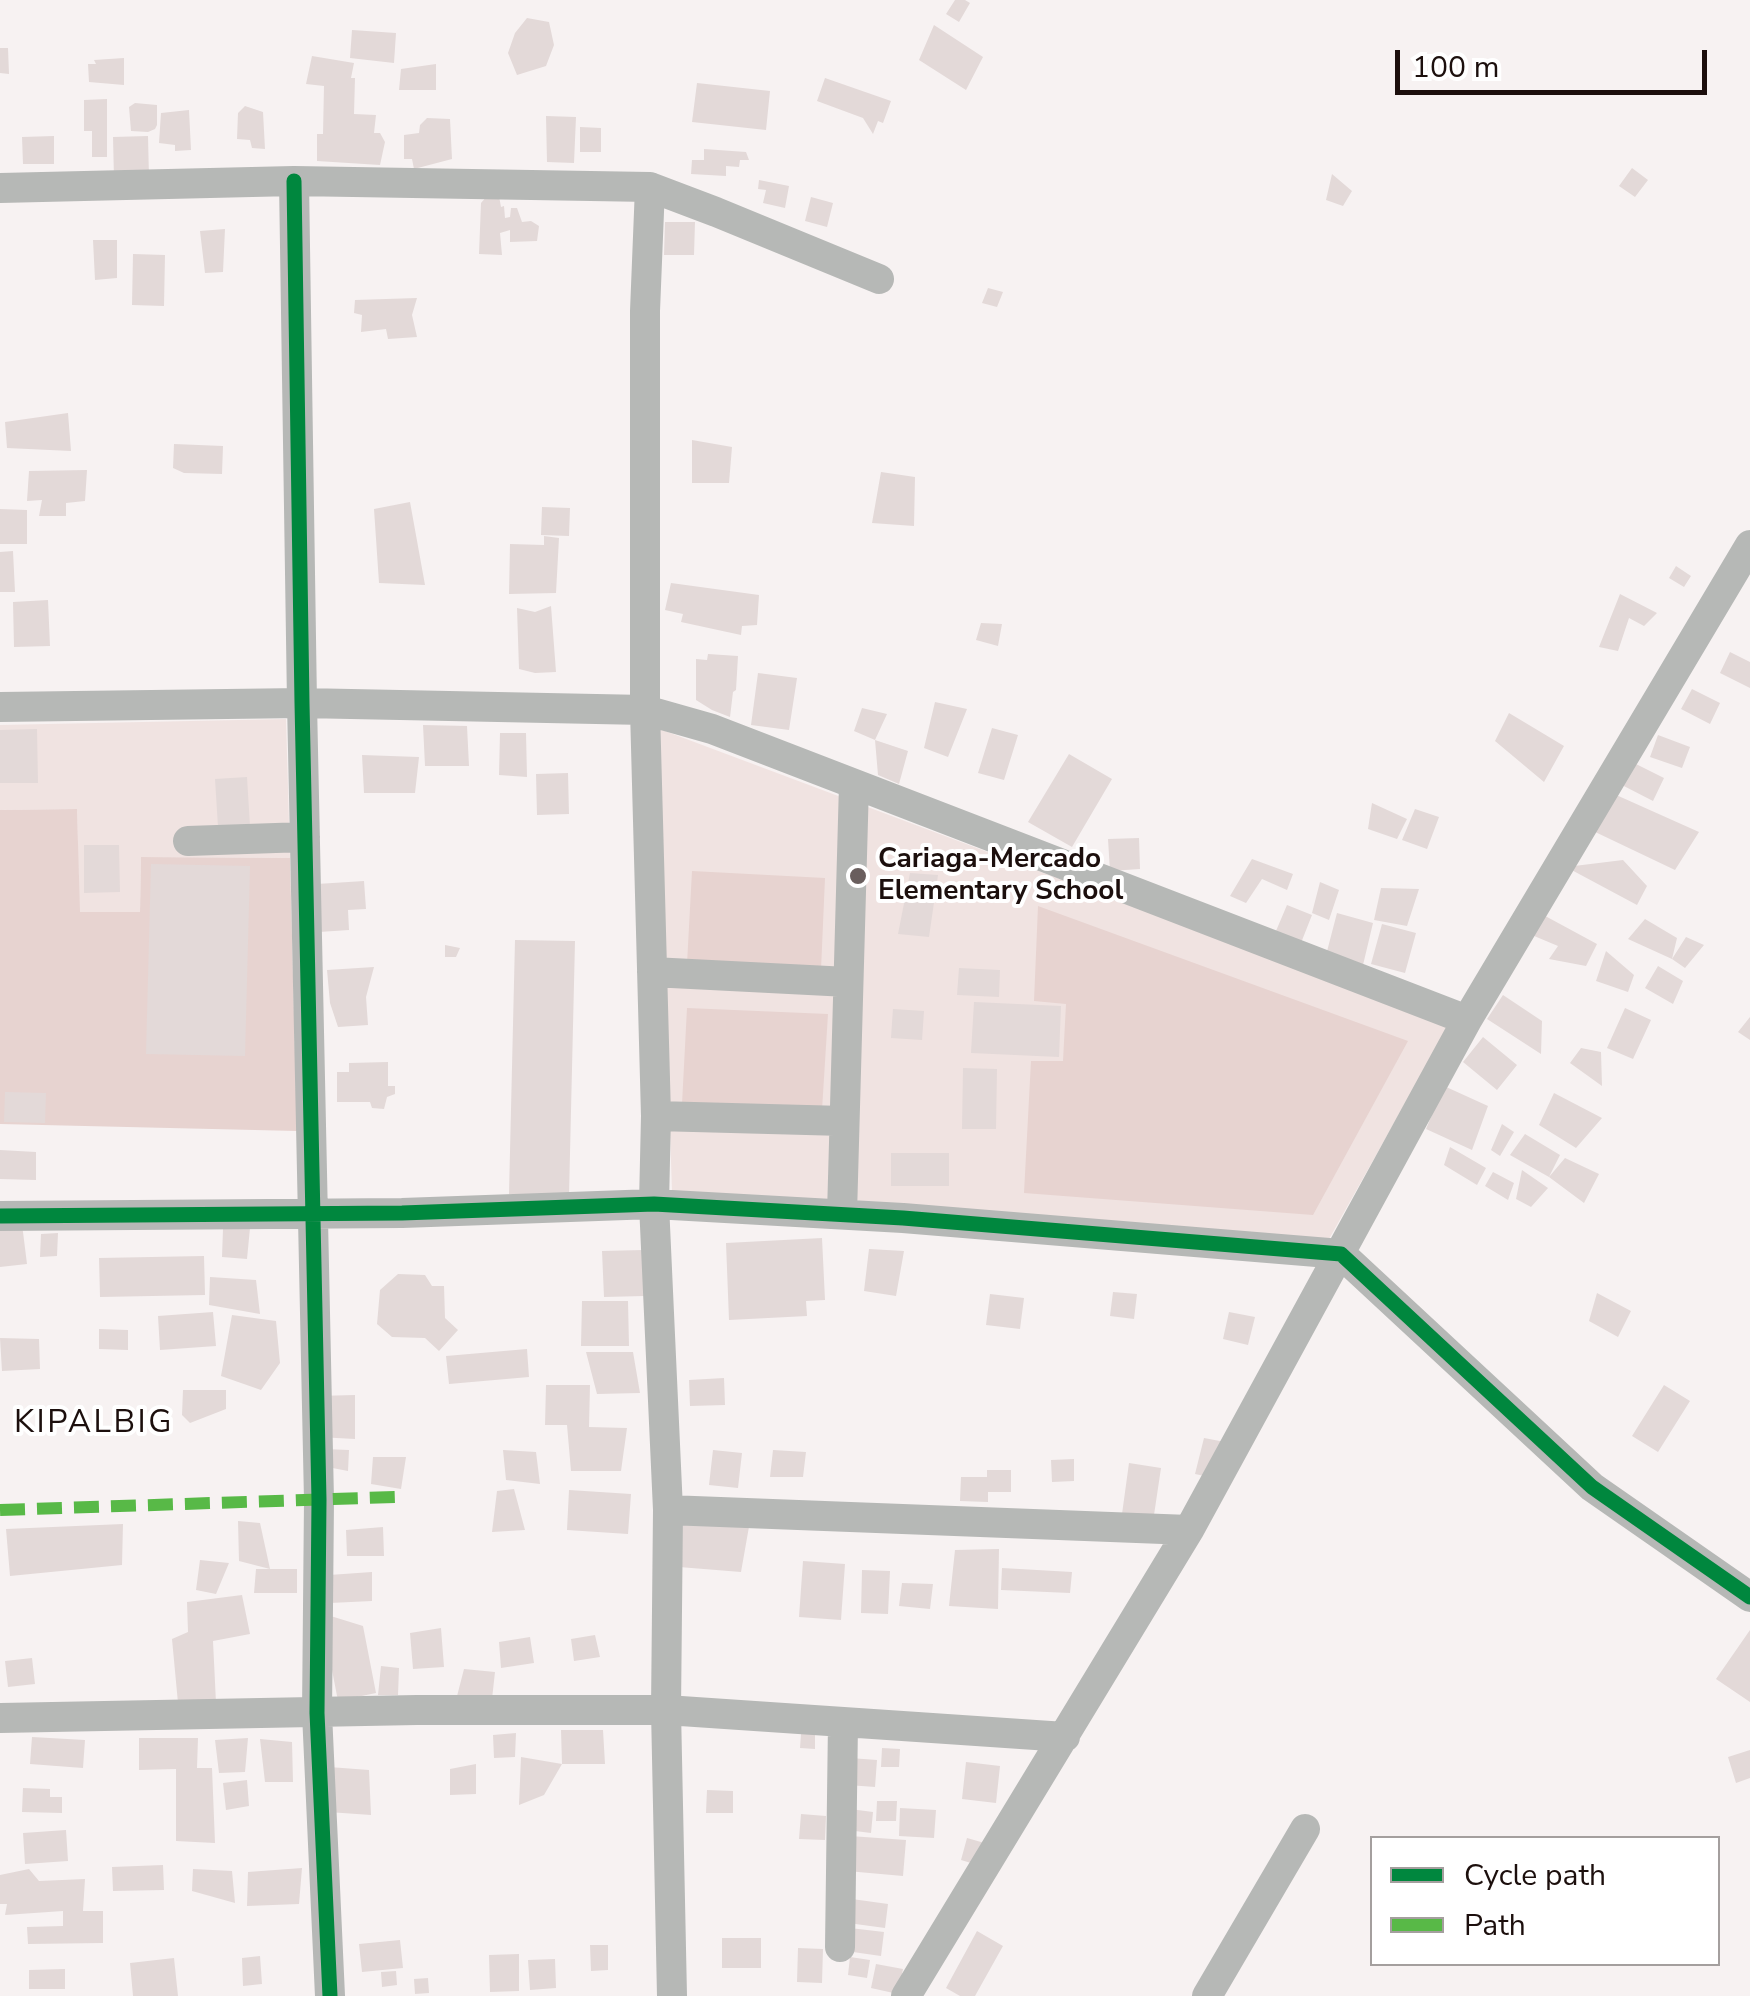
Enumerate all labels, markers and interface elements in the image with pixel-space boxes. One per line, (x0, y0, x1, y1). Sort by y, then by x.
scale bar (1400, 30, 1712, 92)
text: 100 m (1412, 47, 1499, 88)
place label: Cariaga-Mercado Elementary School (878, 843, 1123, 909)
marker: Cariaga-Mercado Elementary School (847, 865, 869, 887)
district label: KIPALBIG (14, 1405, 174, 1443)
legend (1370, 1836, 1720, 1966)
text: Cycle path (1464, 1855, 1606, 1896)
text: Path (1464, 1905, 1526, 1946)

